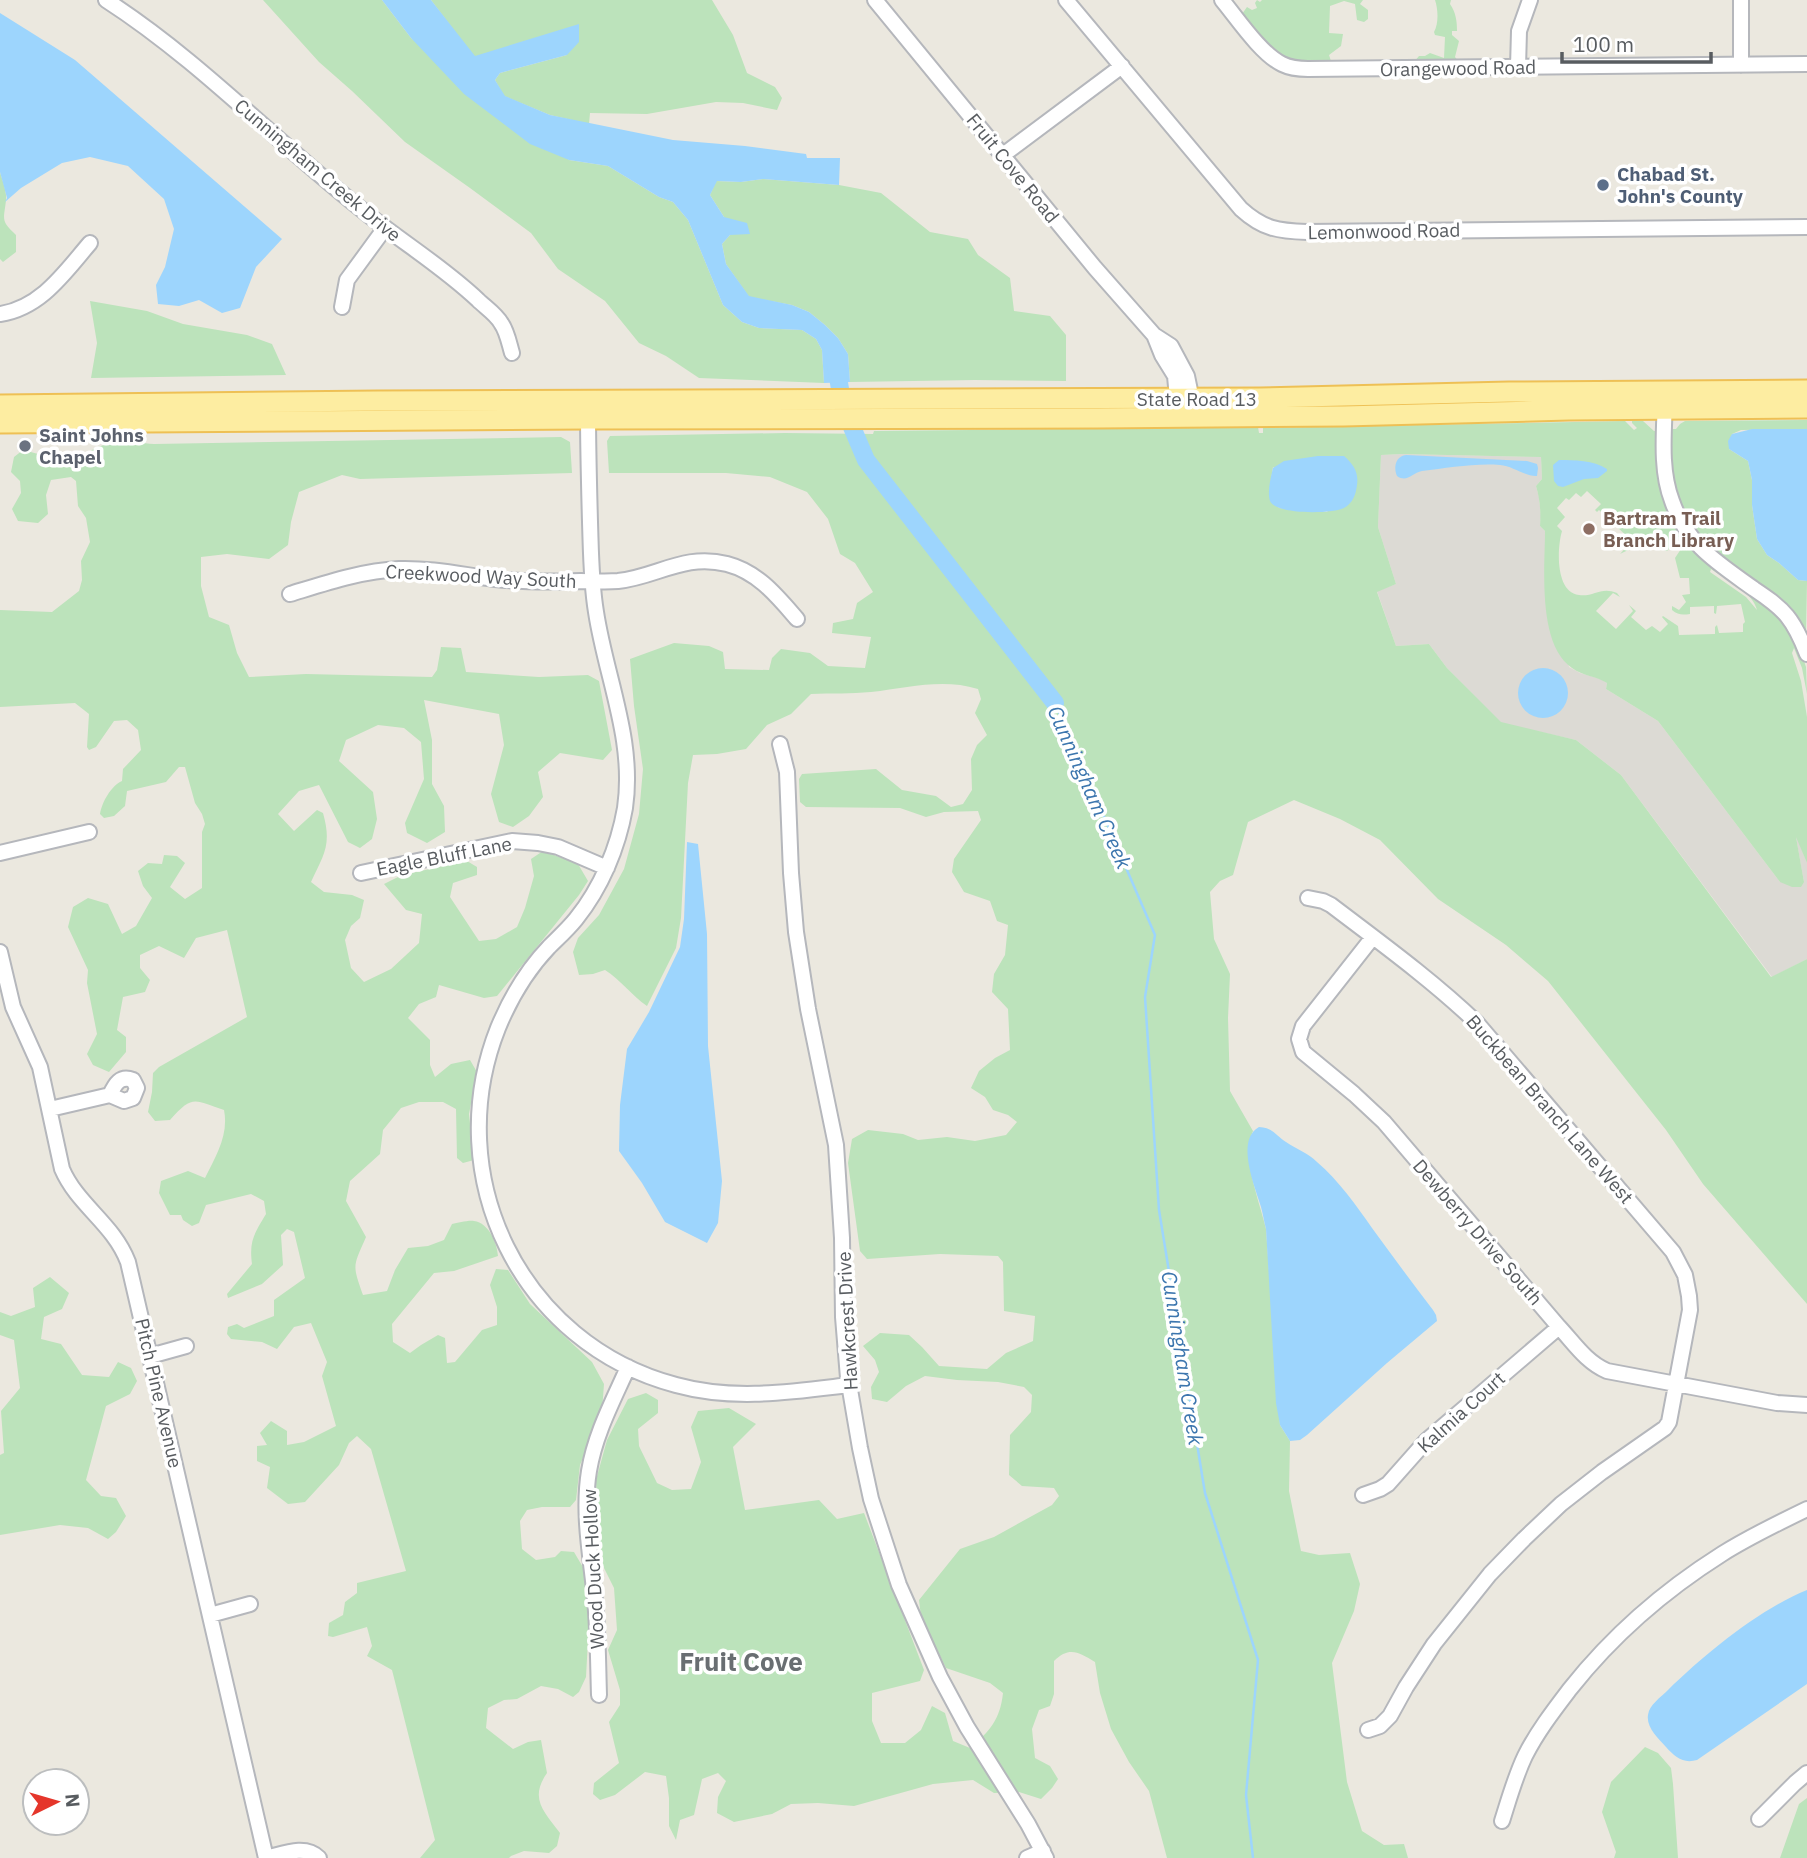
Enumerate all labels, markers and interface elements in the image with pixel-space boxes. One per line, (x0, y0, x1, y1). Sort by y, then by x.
scale bar (1562, 21, 1711, 65)
text: 100 m (1573, 30, 1634, 58)
street label: Orangewood Road (1380, 55, 1536, 81)
street label: Cunningham Creek Drive (230, 93, 406, 247)
street label: Fruit Cove Road (962, 108, 1064, 228)
place label: Chabad St. John's County (1617, 162, 1744, 208)
marker: Chabad St. John's County (1595, 177, 1611, 193)
street label: Lemonwood Road (1307, 218, 1461, 244)
street label: State Road 13 (1137, 387, 1257, 411)
place label: Saint Johns Chapel (39, 423, 144, 469)
marker: Saint Johns Chapel (17, 438, 33, 454)
place label: Bartram Trail Branch Library (1603, 506, 1735, 552)
marker: Bartram Trail Branch Library (1581, 521, 1597, 537)
street label: Creekwood Way South (385, 559, 577, 593)
water label: Cunningham Creek (1041, 701, 1139, 874)
street label: Eagle Bluff Lane (374, 831, 514, 881)
street label: Buckbean Branch Lane West (1461, 1009, 1639, 1209)
street label: Dewberry Drive South (1408, 1154, 1548, 1310)
street label: Hawkcrest Drive (831, 1251, 863, 1391)
water label: Cunningham Creek (1155, 1269, 1211, 1448)
street label: Pitch Pine Avenue (130, 1316, 188, 1470)
street label: Kalmia Court (1412, 1366, 1510, 1458)
street label: Wood Duck Hollow (577, 1488, 609, 1650)
district label: Fruit Cove (679, 1644, 803, 1678)
north arrow (21, 1767, 91, 1837)
text: N (60, 1793, 85, 1808)

